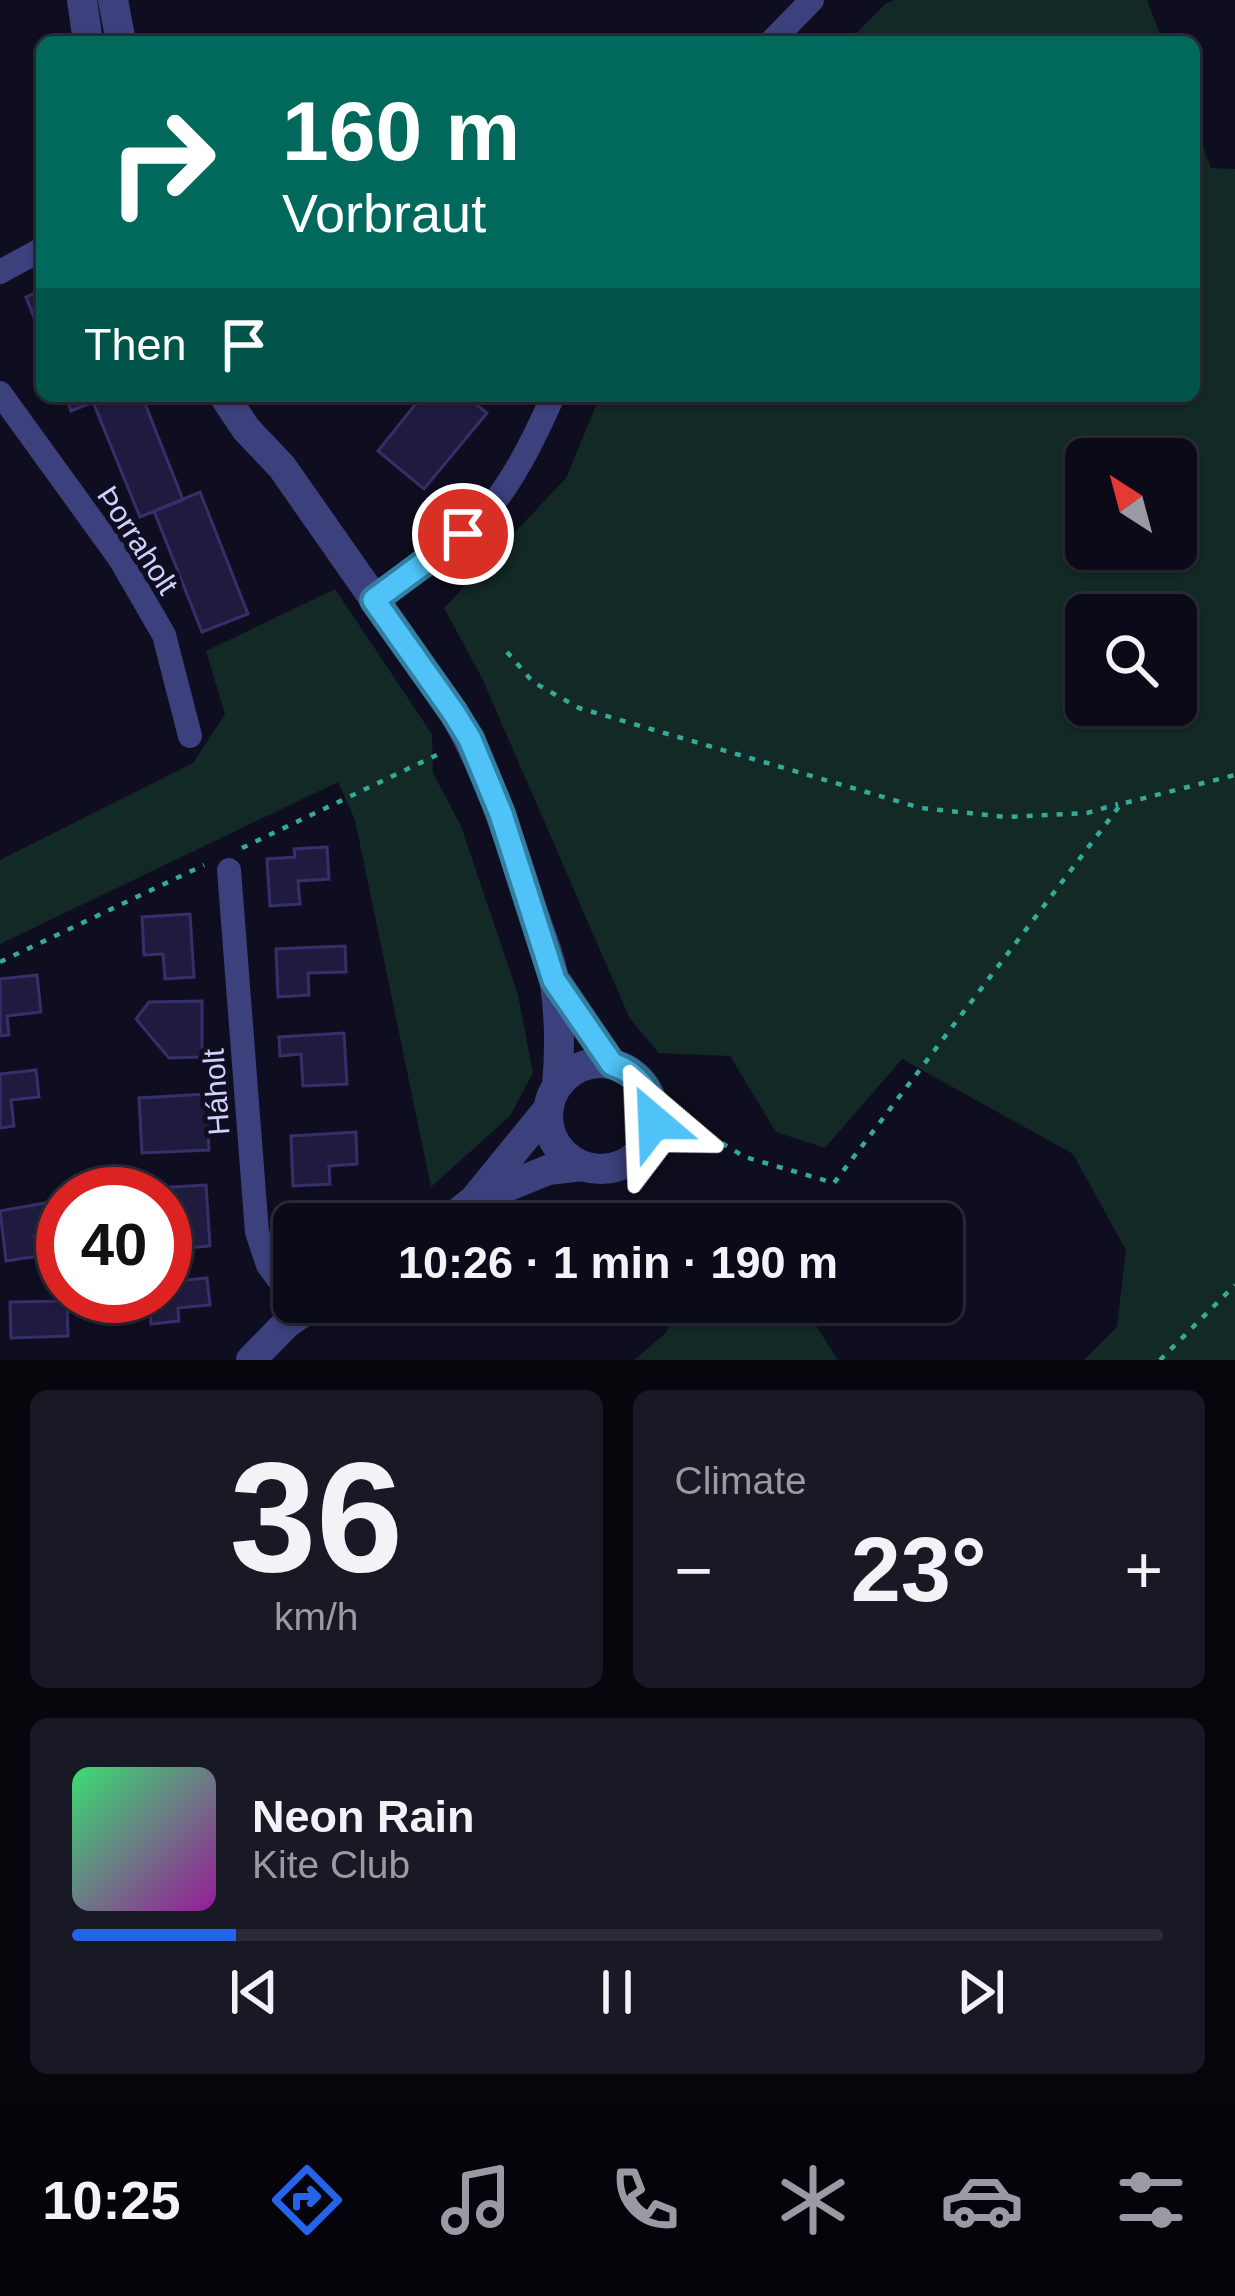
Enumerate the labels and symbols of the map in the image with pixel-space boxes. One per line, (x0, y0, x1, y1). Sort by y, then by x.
north arrow (1065, 438, 1197, 570)
street label: Þorraholt (91, 480, 185, 601)
pin (412, 483, 514, 585)
street label: Háholt (196, 1047, 235, 1136)
position arrow (591, 1059, 717, 1185)
speed limit sign: 40 (36, 1167, 192, 1323)

